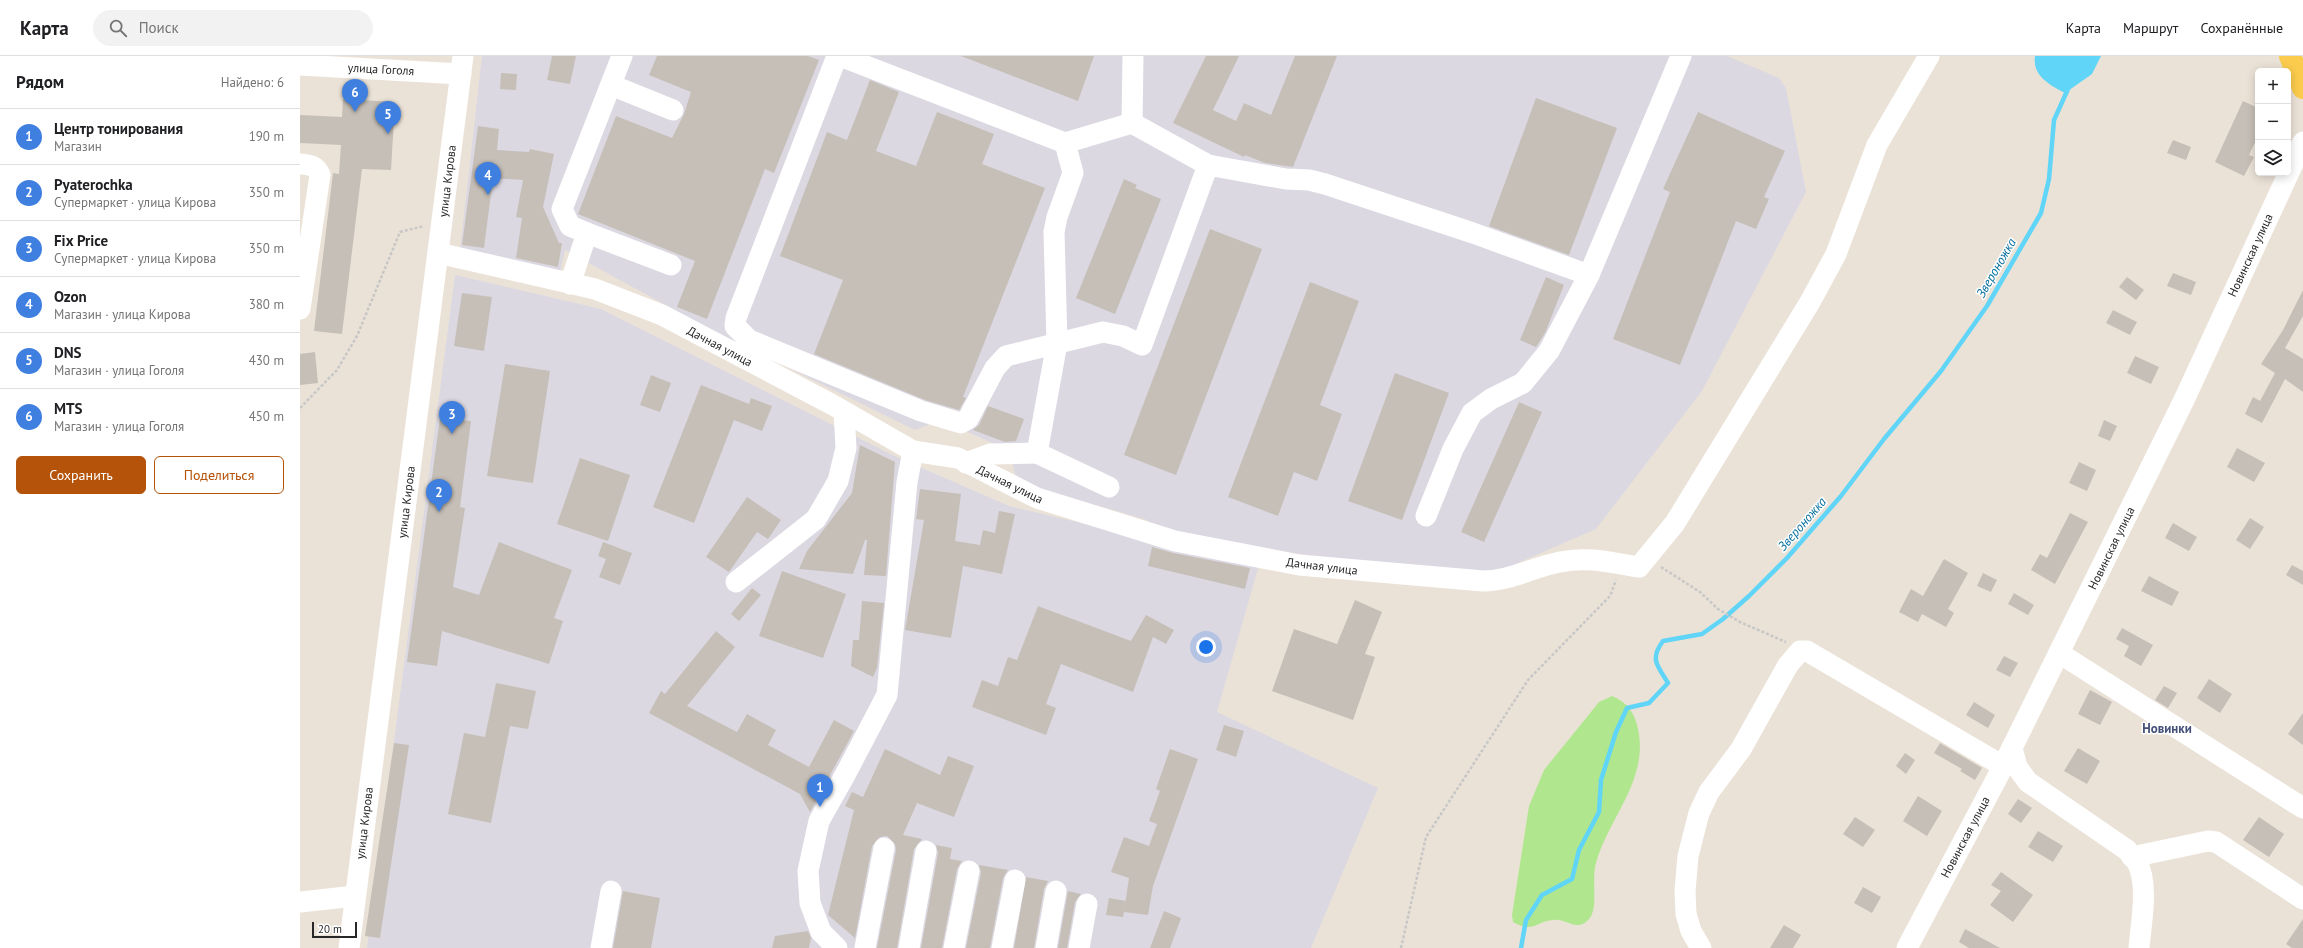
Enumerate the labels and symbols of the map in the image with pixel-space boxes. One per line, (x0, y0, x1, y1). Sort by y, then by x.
street label: улица Гоголя (347, 60, 415, 78)
pin: 6 (342, 79, 368, 112)
pin: 5 (375, 101, 401, 134)
street label: улица Кирова (435, 144, 459, 218)
pin: 4 (475, 162, 501, 195)
street label: Новинская улица (2224, 211, 2276, 299)
water label: Звероножка (1972, 235, 2020, 301)
street label: Дачная улица (685, 323, 755, 369)
pin: 3 (439, 401, 465, 434)
street label: Дачная улица (974, 462, 1046, 506)
street label: улица Кирова (394, 465, 418, 539)
pin: 2 (426, 479, 452, 512)
water label: Звероножка (1774, 493, 1830, 554)
street label: Новинская улица (2085, 504, 2138, 592)
street label: Дачная улица (1285, 554, 1359, 578)
your location (1196, 637, 1216, 657)
district label: Новинки (2142, 720, 2192, 737)
pin: 1 (807, 774, 833, 807)
street label: улица Кирова (352, 786, 376, 860)
street label: Новинская улица (1937, 794, 1993, 880)
scale bar (312, 920, 357, 939)

